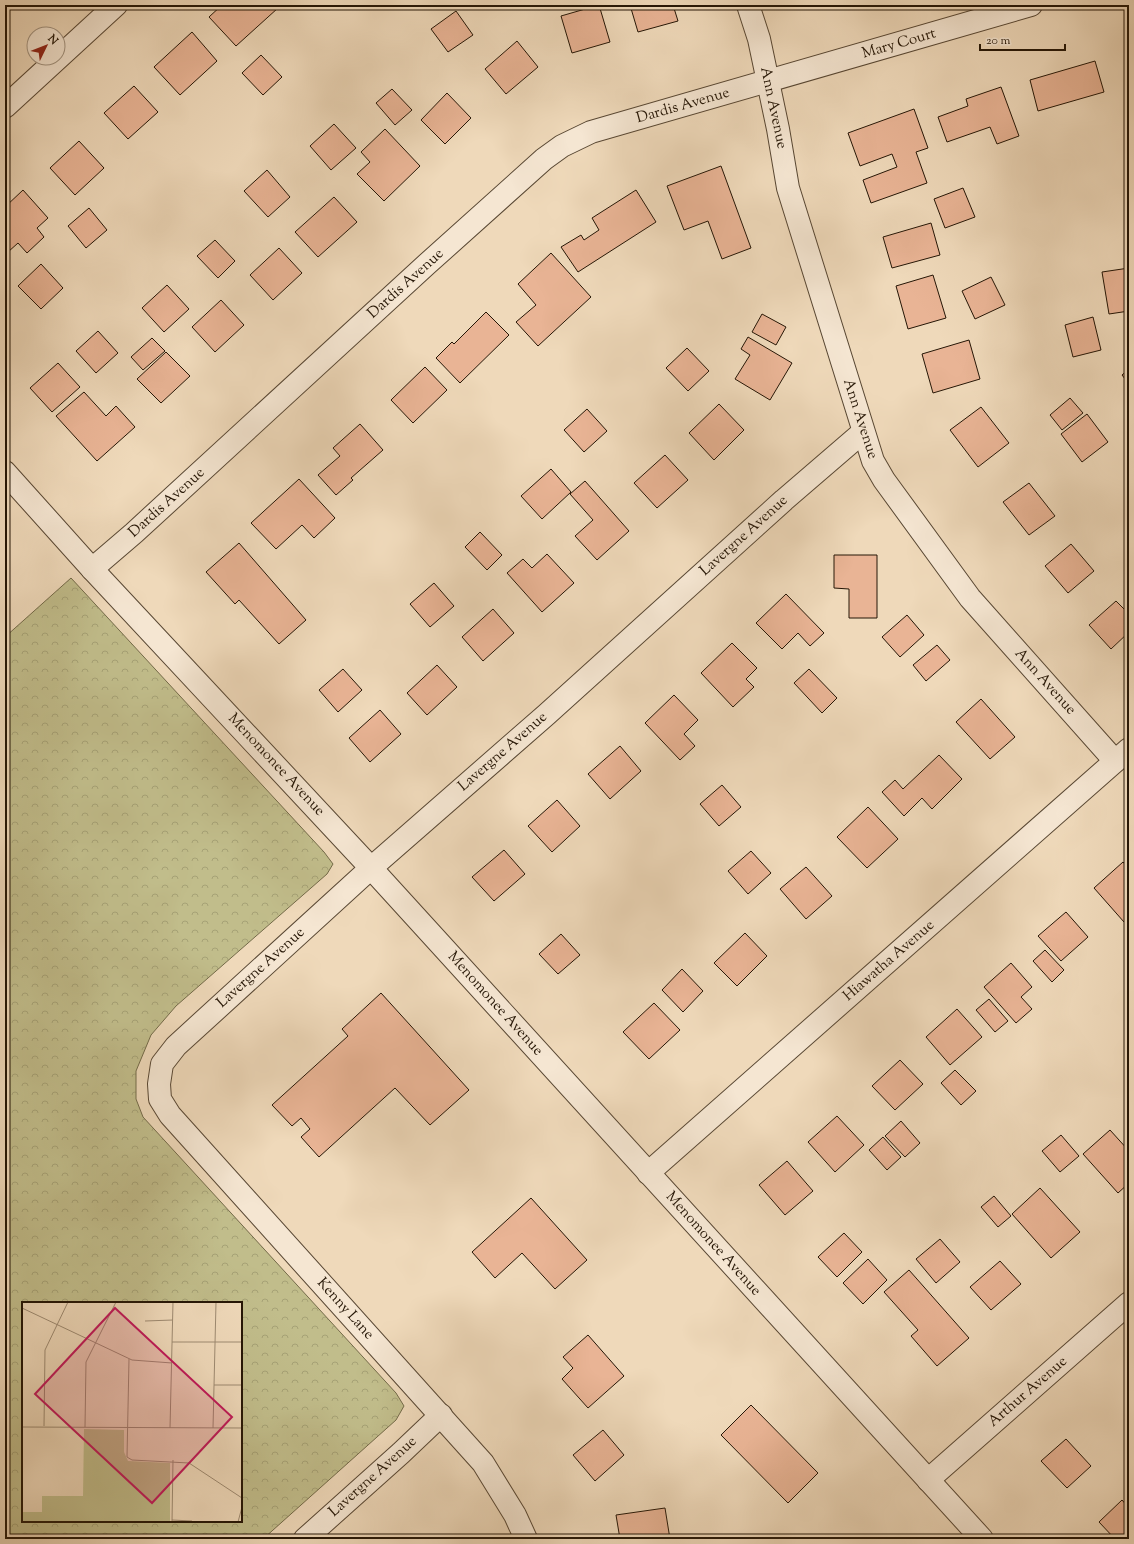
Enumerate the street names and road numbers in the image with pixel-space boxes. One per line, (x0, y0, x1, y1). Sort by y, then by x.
street label: Mary Court (860, 23, 938, 65)
street label: Ann Avenue (754, 65, 792, 151)
street label: Dardis Avenue (634, 83, 732, 129)
street label: Dardis Avenue (363, 244, 449, 324)
street label: Ann Avenue (837, 376, 883, 462)
street label: Dardis Avenue (124, 463, 210, 543)
street label: Lavergne Avenue (695, 491, 793, 581)
street label: Ann Avenue (1009, 644, 1081, 720)
street label: Lavergne Avenue (454, 707, 552, 797)
street label: Menomonee Avenue (223, 709, 329, 821)
street label: Hiawatha Avenue (839, 915, 939, 1007)
street label: Lavergne Avenue (212, 923, 310, 1013)
street label: Menomonee Avenue (442, 947, 548, 1061)
street label: Menomonee Avenue (660, 1187, 766, 1301)
street label: Kenny Lane (311, 1273, 379, 1345)
street label: Arthur Avenue (984, 1352, 1072, 1432)
street label: Lavergne Avenue (324, 1432, 422, 1522)

